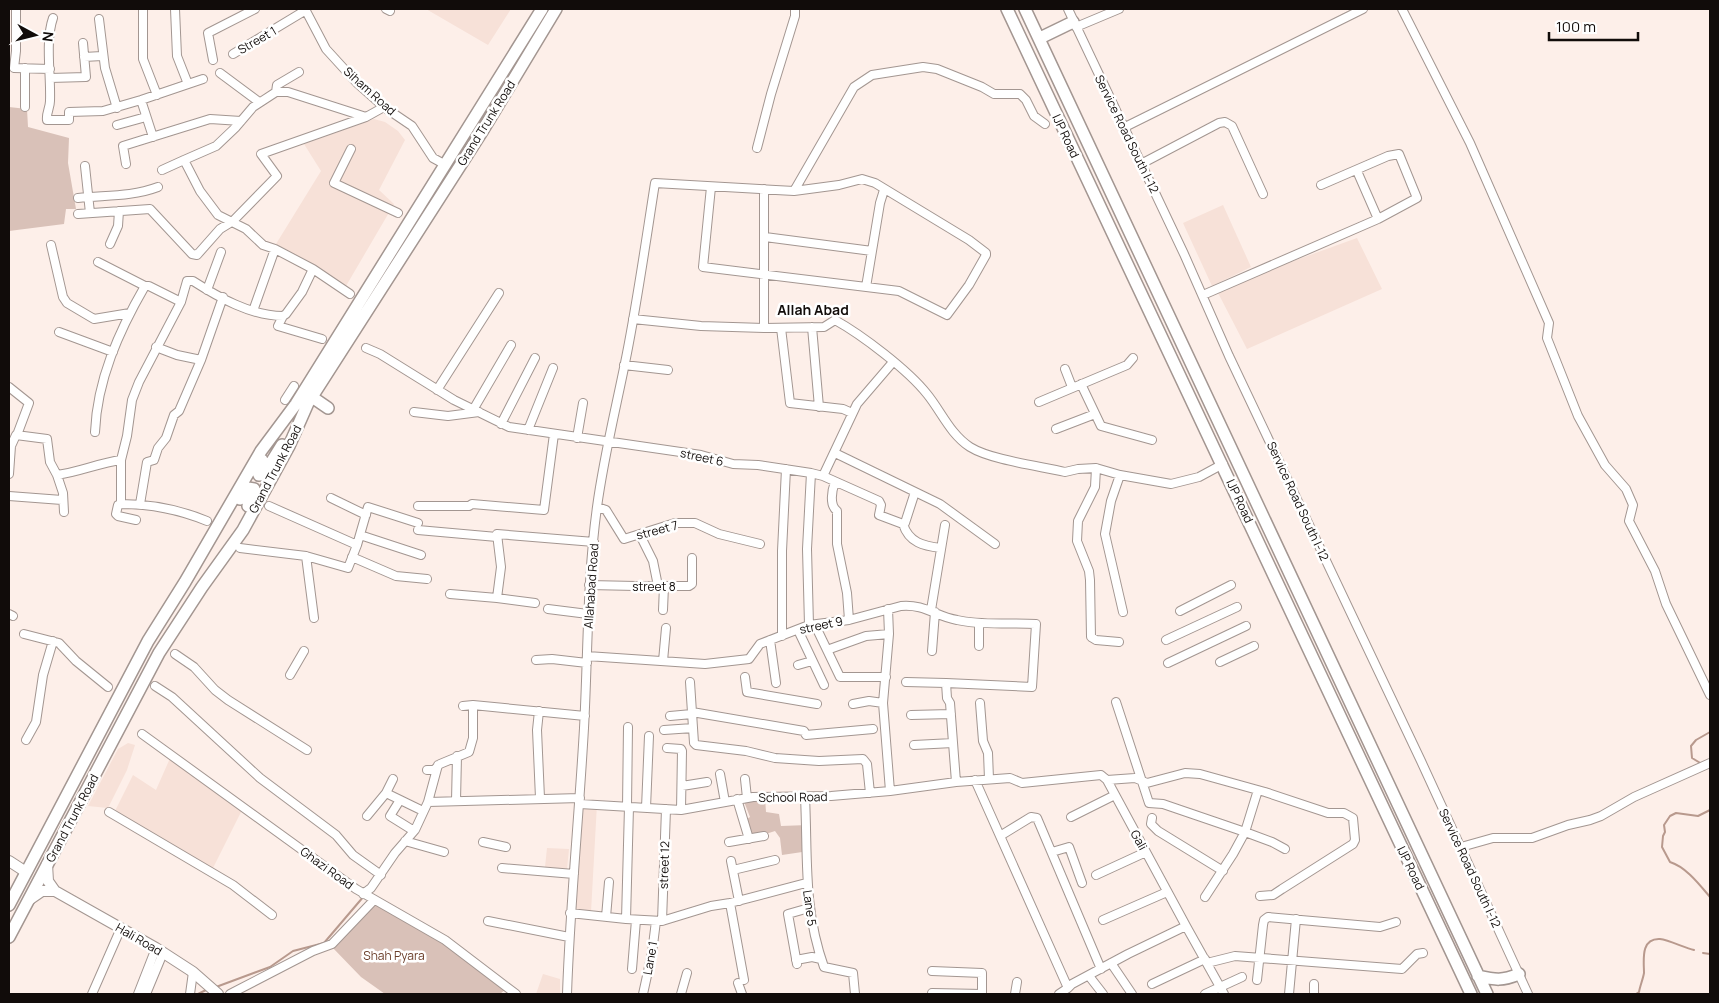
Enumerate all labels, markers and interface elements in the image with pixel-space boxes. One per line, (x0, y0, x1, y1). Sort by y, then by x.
north arrow (10, 10, 60, 60)
scale bar (1549, 10, 1638, 42)
text: 100 m (1556, 16, 1596, 37)
street label: Street 1 (234, 22, 280, 58)
text: N (38, 30, 58, 43)
street label: Siham Road (340, 63, 400, 119)
street label: Service Road South I-12 (1091, 72, 1163, 196)
street label: Grand Trunk Road (453, 77, 519, 169)
street label: IJP Road (1048, 111, 1084, 161)
district label: Allah Abad (777, 300, 849, 319)
street label: Grand Trunk Road (245, 422, 305, 516)
street label: Service Road South I-12 (1263, 439, 1333, 563)
street label: street 6 (679, 444, 725, 470)
street label: IJP Road (1222, 476, 1258, 526)
street label: street 7 (634, 516, 680, 544)
street label: Allahabad Road (580, 543, 602, 629)
street label: street 8 (632, 578, 676, 595)
street label: street 9 (798, 612, 844, 638)
street label: Grand Trunk Road (42, 771, 102, 865)
street label: School Road (758, 788, 828, 806)
street label: Service Road South I-12 (1435, 806, 1505, 930)
street label: Gali (1127, 827, 1151, 853)
street label: street 12 (655, 841, 673, 889)
street label: Ghazi Road (297, 843, 357, 893)
street label: IJP Road (1393, 843, 1429, 893)
street label: Lane 5 (799, 889, 821, 927)
street label: Hali Road (113, 919, 165, 959)
street label: Lane 1 (639, 940, 661, 976)
park label: Shah Pyara (363, 947, 425, 964)

